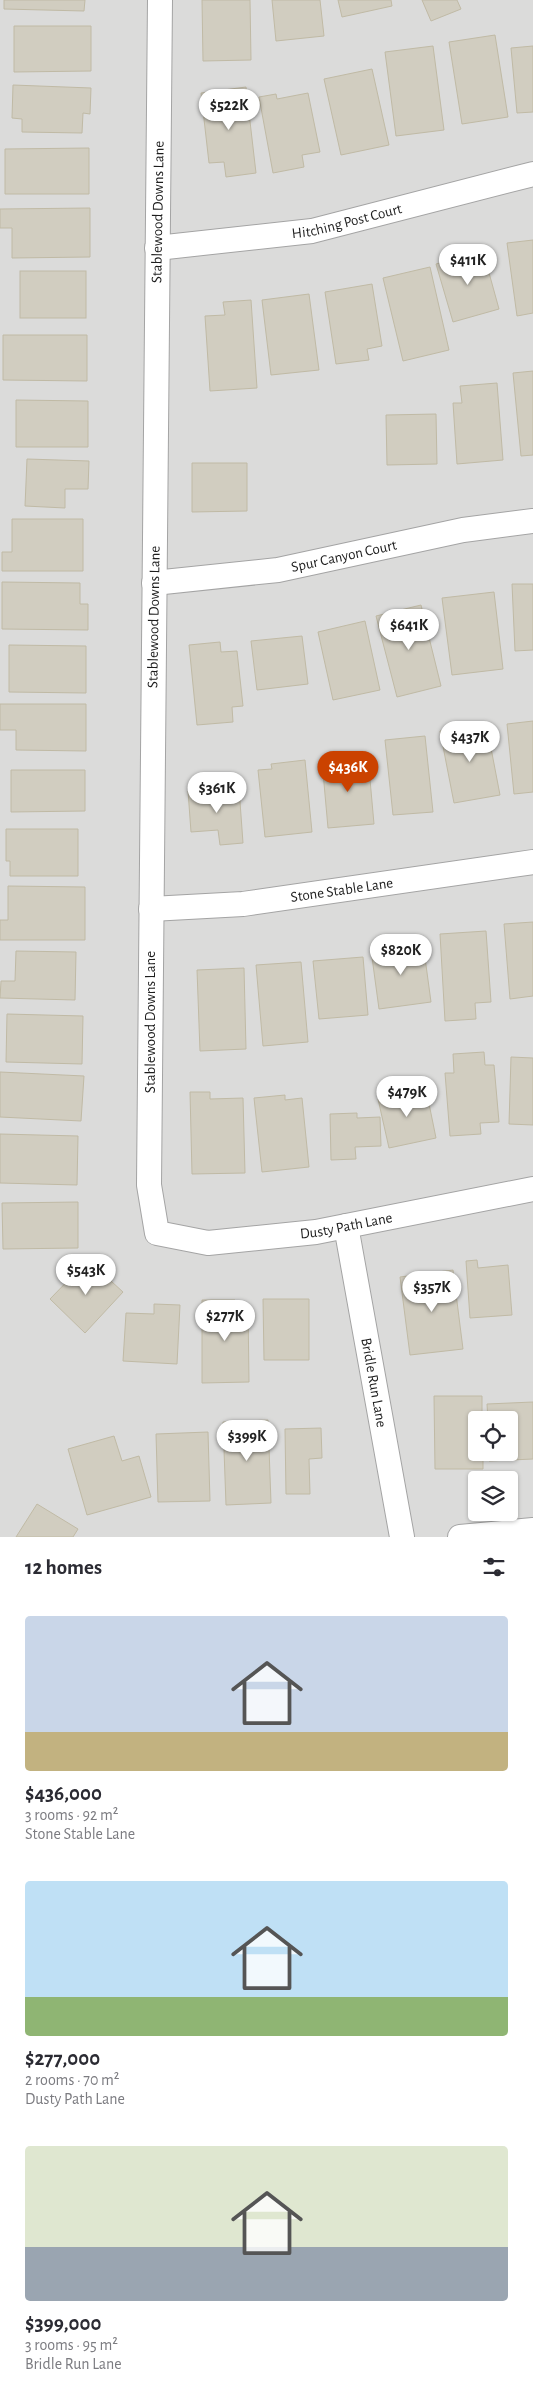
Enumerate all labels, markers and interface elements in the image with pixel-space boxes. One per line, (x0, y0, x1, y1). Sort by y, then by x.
pin: $522K (194, 88, 264, 131)
text: $522K (210, 97, 248, 113)
street label: Stablewood Downs Lane (149, 141, 167, 283)
street label: Hitching Post Court (291, 201, 404, 241)
pin: $411K (433, 244, 503, 286)
text: $411K (450, 252, 486, 268)
street label: Spur Canyon Court (290, 537, 398, 574)
street label: Stablewood Downs Lane (145, 546, 163, 688)
pin: $641K (374, 608, 444, 651)
text: $641K (390, 617, 428, 633)
pin: $437K (435, 720, 505, 763)
text: $437K (451, 729, 489, 745)
pin: $436K (313, 750, 383, 793)
text: $436K (328, 759, 368, 775)
pin: $361K (182, 772, 252, 814)
text: $361K (199, 780, 235, 796)
street label: Stone Stable Lane (290, 875, 394, 905)
pin: $820K (366, 934, 436, 976)
text: $820K (381, 942, 421, 958)
street label: Stablewood Downs Lane (143, 951, 158, 1093)
pin: $479K (372, 1076, 442, 1118)
text: $479K (387, 1084, 427, 1100)
street label: Dusty Path Lane (299, 1210, 394, 1241)
pin: $543K (51, 1254, 121, 1296)
text: $543K (67, 1262, 105, 1278)
pin: $357K (397, 1270, 467, 1313)
text: $357K (413, 1279, 451, 1295)
pin: $277K (190, 1300, 260, 1342)
text: $277K (206, 1308, 244, 1324)
street label: Bridle Run Lane (359, 1336, 390, 1429)
map controls (468, 1411, 518, 1521)
button: locate (468, 1411, 518, 1461)
pin: $399K (212, 1420, 282, 1462)
text: $399K (228, 1428, 266, 1444)
button: layers (468, 1471, 518, 1521)
icon: filters (480, 1553, 508, 1581)
text: 12 homes (25, 1557, 102, 1578)
icon: home (222, 1648, 312, 1738)
text: $436,000 (25, 1783, 102, 1804)
text: 3 rooms · 92 m² (25, 1807, 118, 1823)
text: Stone Stable Lane (25, 1826, 135, 1842)
icon: home (222, 1913, 312, 2003)
text: $277,000 (25, 2048, 100, 2069)
text: 2 rooms · 70 m² (25, 2072, 119, 2088)
text: Dusty Path Lane (25, 2091, 125, 2107)
icon: home (222, 2178, 312, 2268)
text: $399,000 (25, 2313, 101, 2334)
text: 3 rooms · 95 m² (25, 2337, 118, 2353)
text: Bridle Run Lane (25, 2356, 122, 2372)

